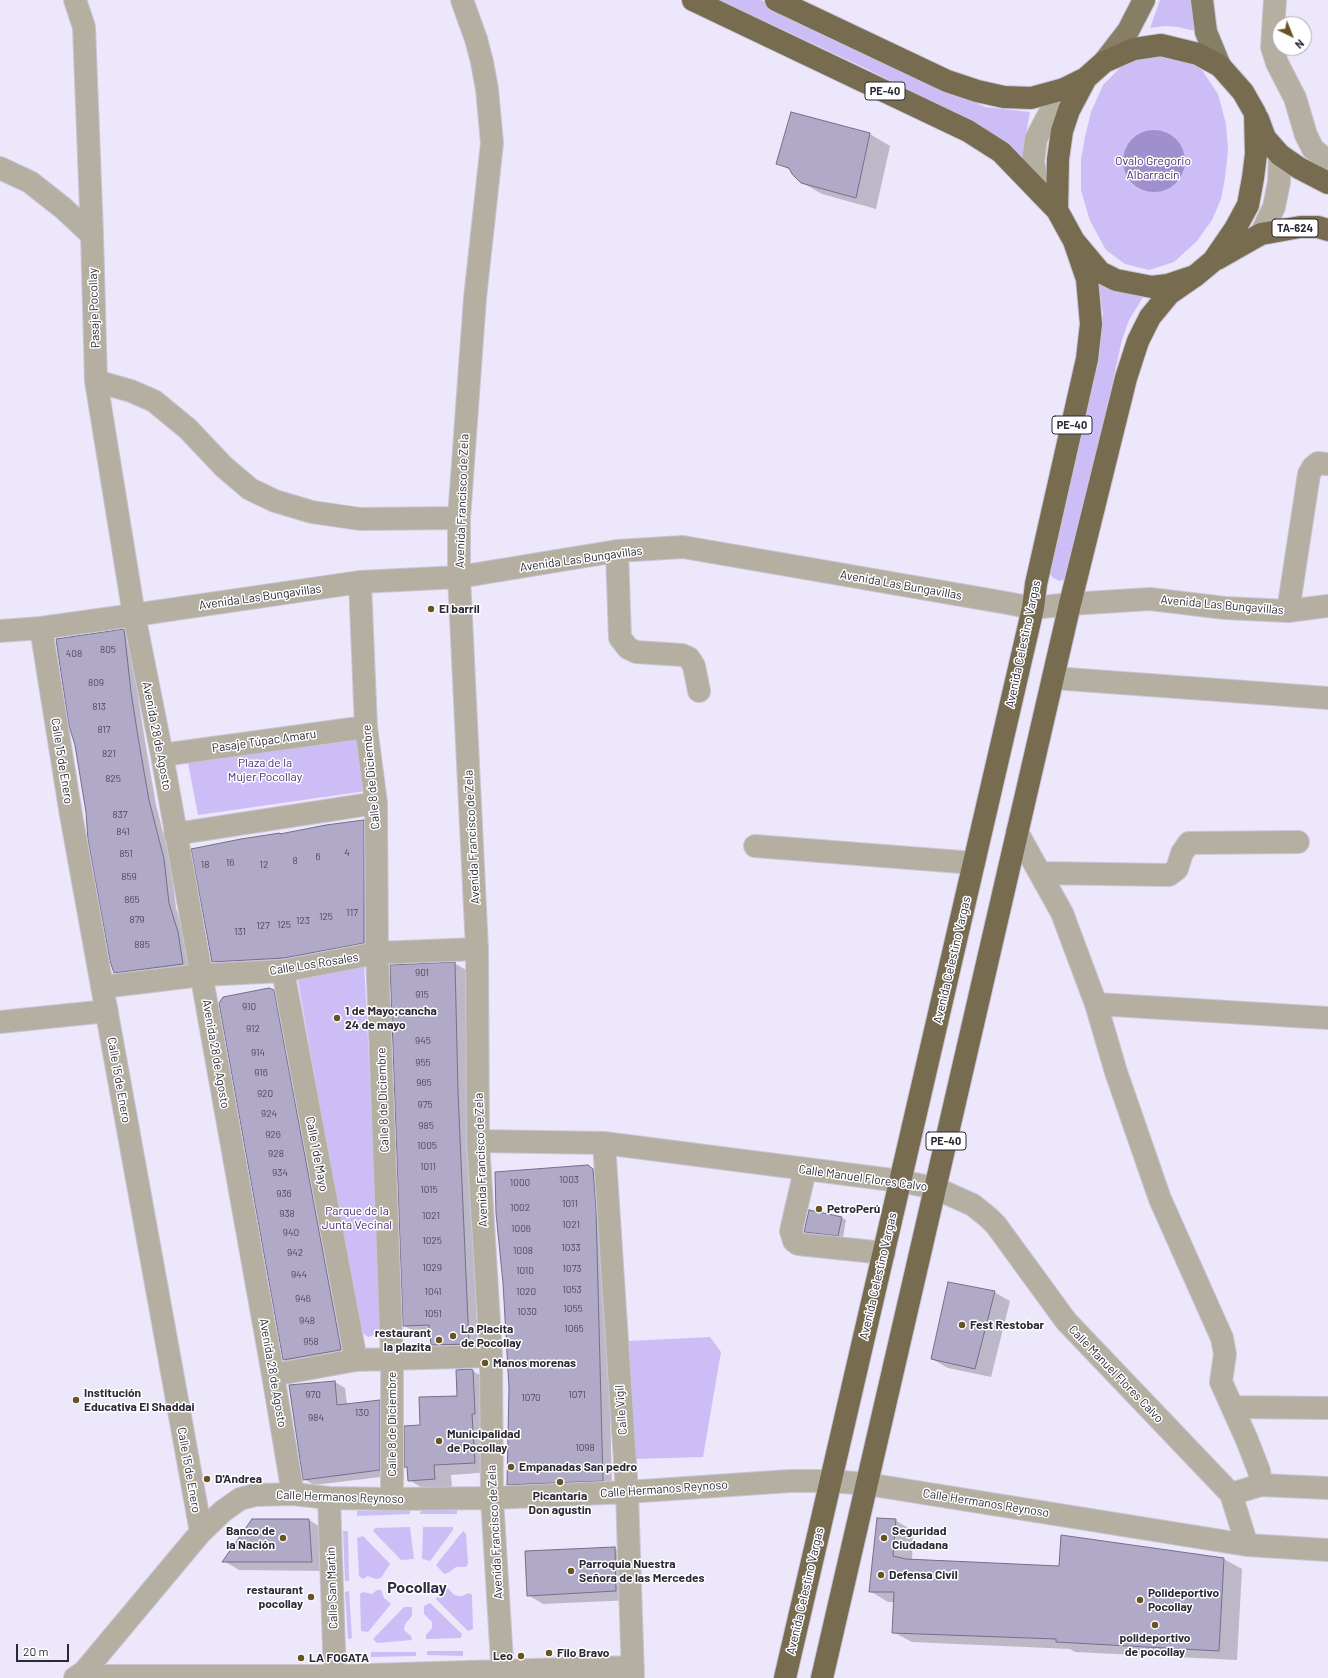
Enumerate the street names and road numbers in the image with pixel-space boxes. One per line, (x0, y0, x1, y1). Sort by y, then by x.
road number: PE-40 (865, 82, 905, 100)
road number: TA-624 (1272, 219, 1318, 237)
street label: Pasaje Pocollay (85, 268, 103, 348)
road number: PE-40 (1052, 416, 1092, 434)
street label: Avenida Francisco de Zela (452, 434, 472, 568)
street label: Avenida Las Bungavillas (519, 543, 643, 575)
street label: Avenida Las Bungavillas (839, 567, 963, 603)
street label: Avenida Celestino Vargas (1002, 579, 1044, 709)
street label: Avenida Las Bungavillas (198, 581, 322, 613)
street label: Avenida Las Bungavillas (1160, 592, 1284, 618)
street label: Avenida 28 de Agosto (139, 680, 175, 792)
street label: Calle 15 de Enero (48, 717, 76, 805)
street label: Calle 8 de Diciembre (359, 724, 383, 830)
street label: Pasaje Túpac Amaru (211, 727, 317, 755)
street label: Avenida Francisco de Zela (461, 770, 483, 904)
street label: Avenida Celestino Vargas (930, 895, 974, 1025)
street label: Calle Los Rosales (269, 950, 359, 978)
street label: Avenida 28 de Agosto (199, 998, 233, 1110)
street label: Calle 15 de Enero (104, 1036, 134, 1124)
street label: Calle 8 de Diciembre (374, 1047, 392, 1153)
street label: Avenida Francisco de Zela (471, 1093, 491, 1227)
street label: Calle 1 de Mayo (303, 1115, 331, 1193)
road number: PE-40 (926, 1132, 966, 1150)
street label: Calle Manuel Flores Calvo (798, 1162, 928, 1194)
street label: Avenida Celestino Vargas (856, 1211, 900, 1341)
street label: Avenida 28 de Agosto (256, 1317, 290, 1429)
street label: Calle Manuel Flores Calvo (1066, 1322, 1166, 1426)
street label: Calle 8 de Diciembre (385, 1372, 399, 1476)
street label: Calle Vigil (612, 1385, 630, 1435)
street label: Calle 15 de Enero (174, 1426, 204, 1514)
street label: Avenida Francisco de Zela (484, 1465, 506, 1599)
street label: Calle Hermanos Reynoso (600, 1477, 728, 1501)
street label: Calle Hermanos Reynoso (922, 1486, 1050, 1520)
street label: Calle Hermanos Reynoso (276, 1488, 404, 1506)
street label: Avenida Celestino Vargas (783, 1526, 827, 1656)
street label: Calle San Martín (323, 1547, 341, 1629)

